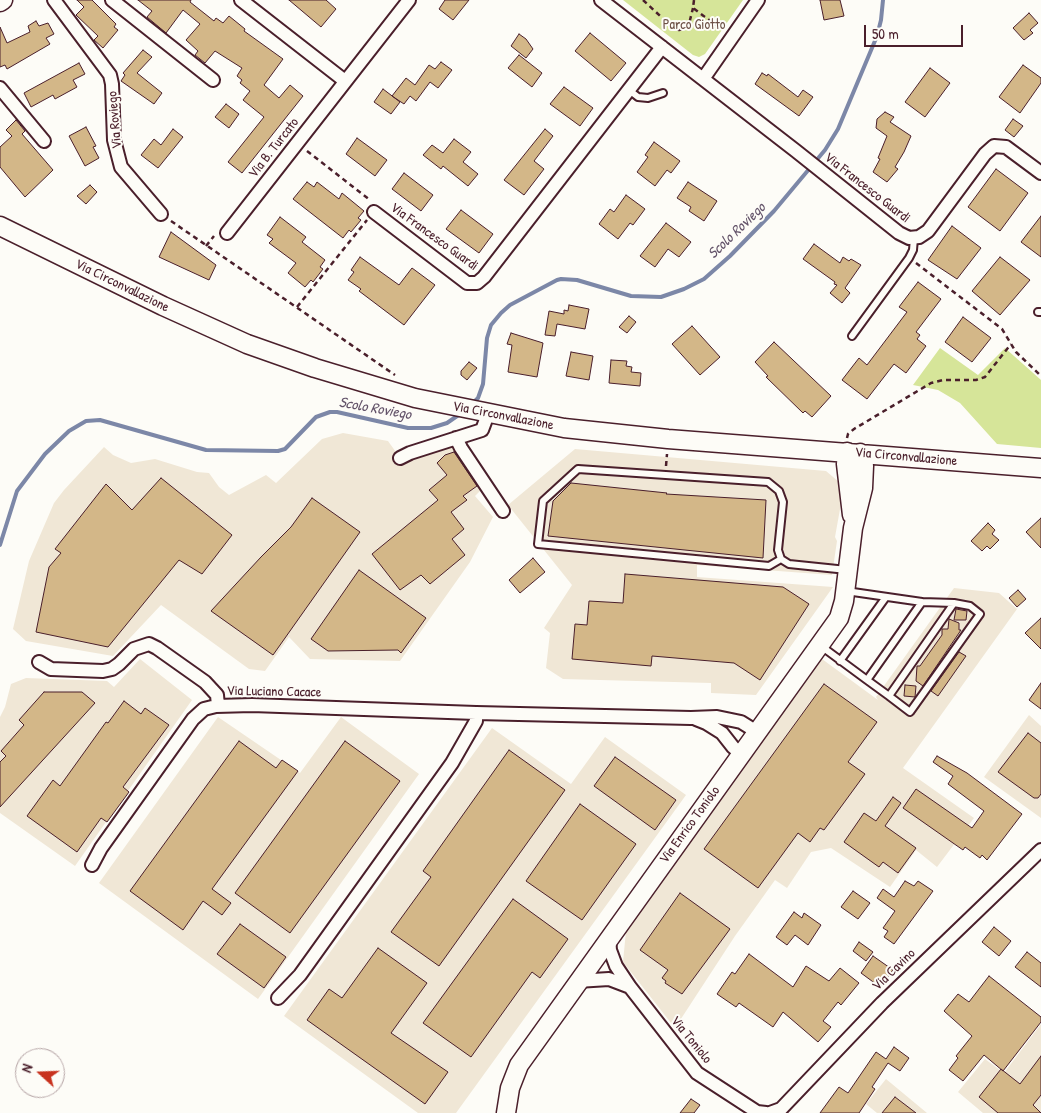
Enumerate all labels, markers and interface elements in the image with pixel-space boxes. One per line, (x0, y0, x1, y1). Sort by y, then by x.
scale bar (866, 15, 965, 47)
park label: Parco Giotto (663, 17, 725, 33)
text: 50 m (872, 23, 899, 44)
street label: Via Roviego (104, 90, 126, 150)
street label: Via B. Turcato (245, 114, 303, 182)
street label: Via Francesco Guardi (821, 149, 913, 227)
street label: Via Francesco Guardi (387, 199, 481, 275)
water label: Scolo Roviego (704, 199, 770, 263)
street label: Via Circonvallazione (72, 256, 172, 316)
water label: Scolo Roviego (337, 394, 413, 424)
street label: Via Circonvallazione (451, 398, 555, 434)
street label: Via Circonvallazione (854, 444, 958, 470)
street label: Via Luciano Cacace (226, 683, 322, 701)
street label: Via Enrico Toniolo (656, 783, 724, 867)
street label: Via Cavino (869, 945, 919, 995)
street label: Via Toniolo (667, 1013, 715, 1067)
north arrow (15, 1048, 65, 1098)
text: N (16, 1061, 37, 1075)

